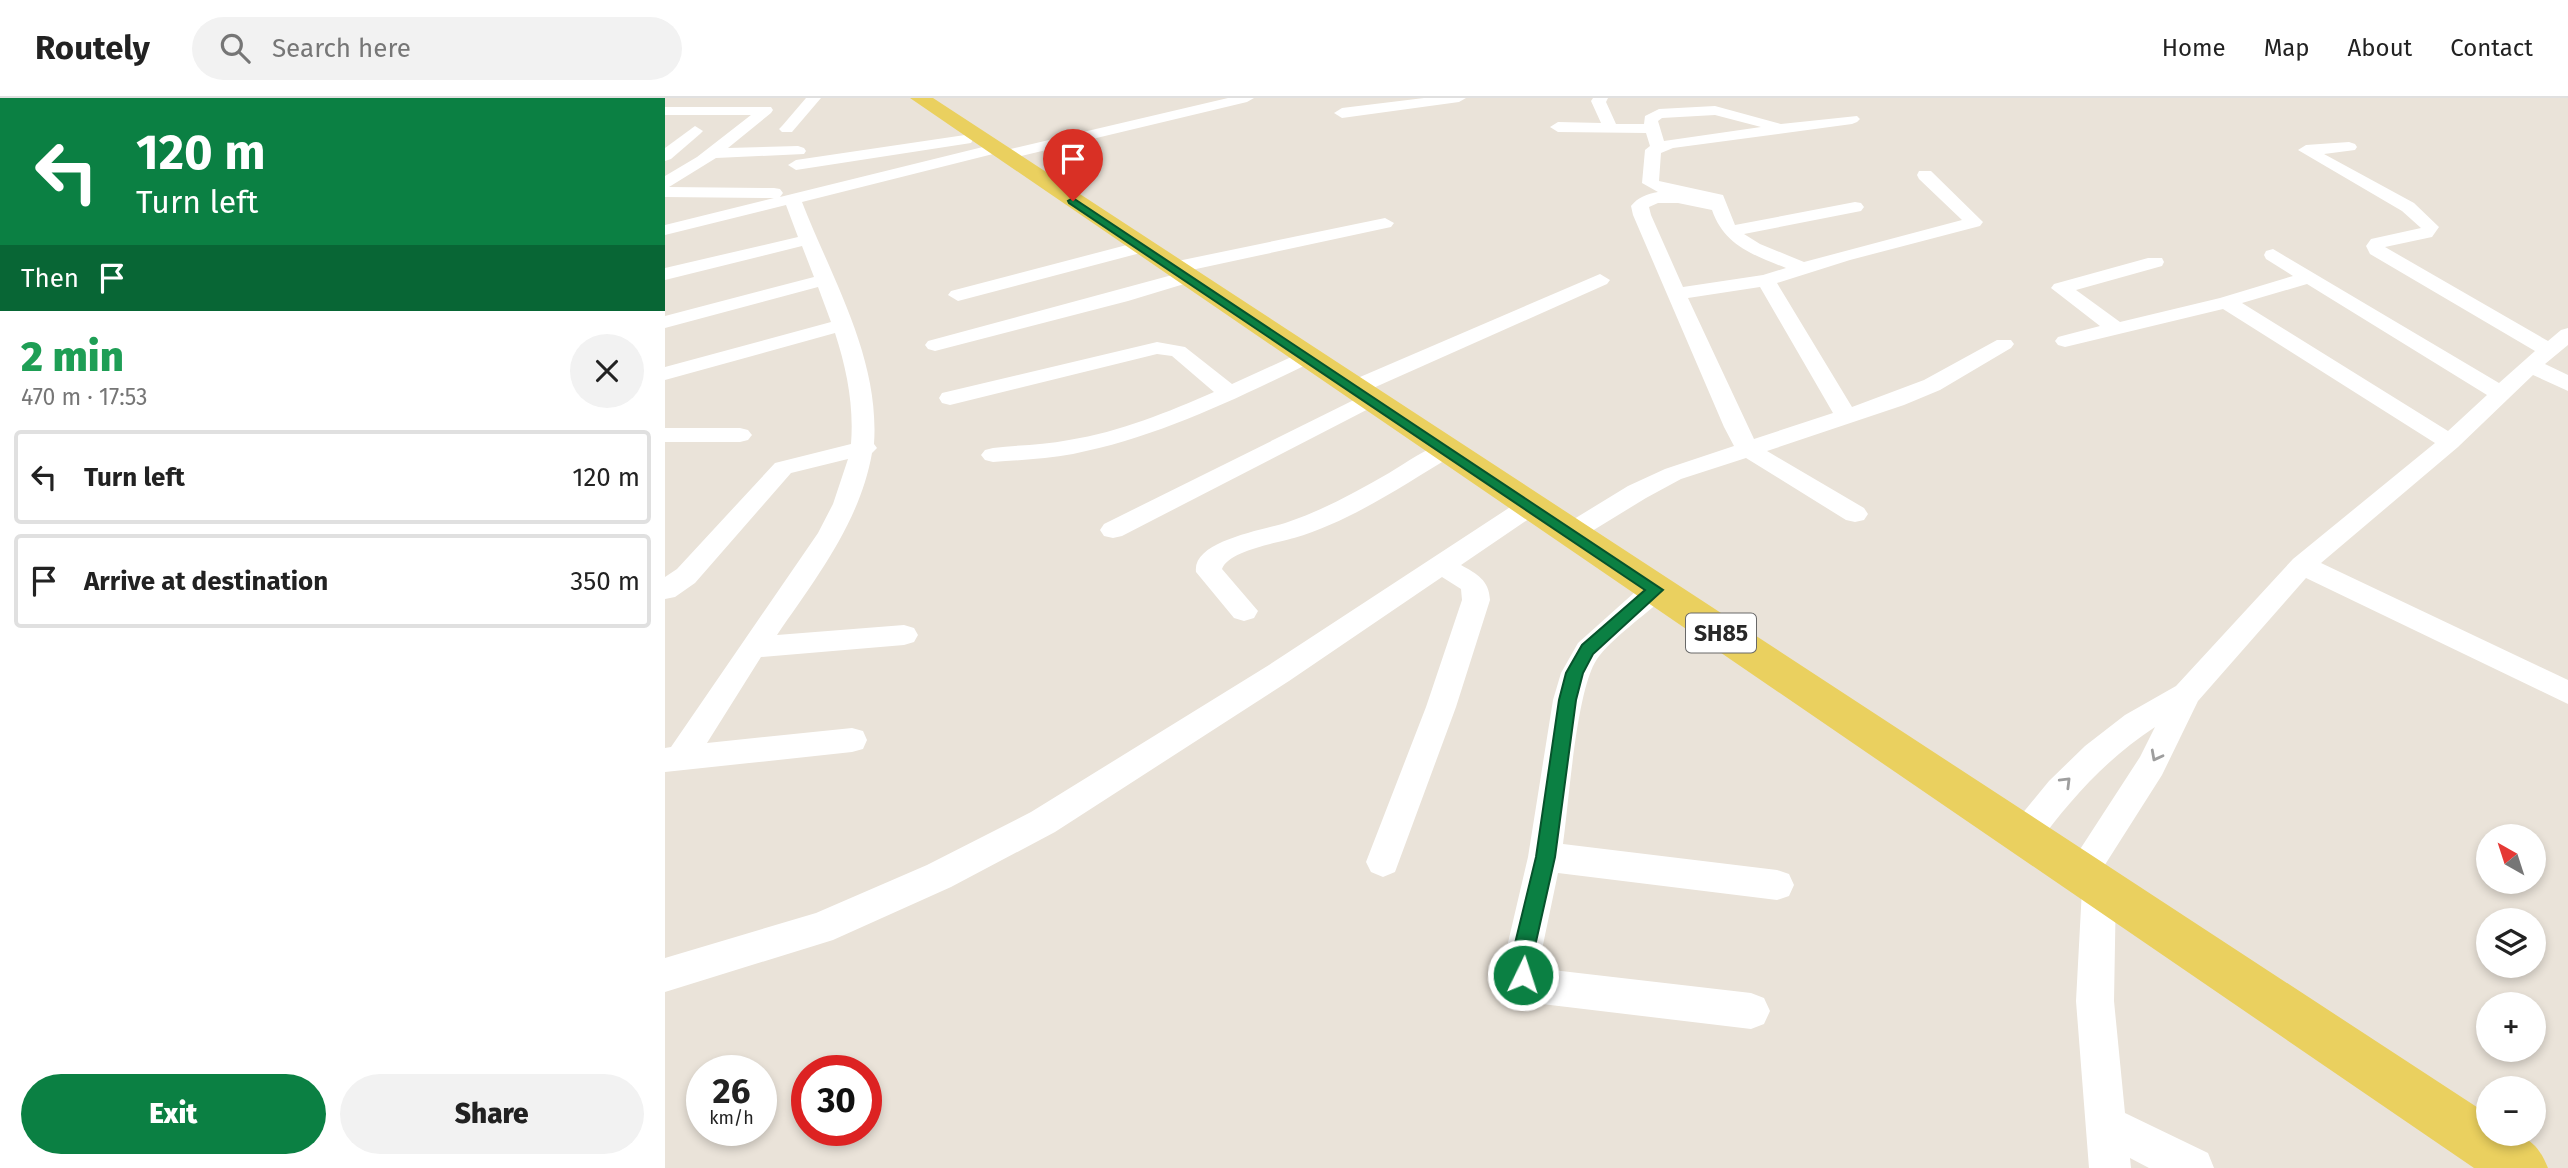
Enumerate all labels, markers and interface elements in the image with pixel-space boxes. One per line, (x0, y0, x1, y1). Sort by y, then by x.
search box (192, 17, 682, 80)
text: Routely (35, 28, 150, 68)
icon: search (216, 29, 254, 67)
text: Search here (272, 33, 411, 64)
text: Home (2162, 34, 2226, 62)
text: Map (2264, 34, 2310, 62)
text: About (2348, 34, 2412, 62)
text: Contact (2450, 34, 2533, 62)
text: 120 m (136, 123, 266, 182)
icon: left (21, 126, 112, 217)
pin (1043, 129, 1103, 201)
icon: arrive (1054, 140, 1092, 178)
text: Turn left (136, 183, 258, 221)
icon: arrive (93, 259, 131, 297)
text: Then (21, 263, 79, 294)
text: 2 min (21, 332, 124, 382)
button: close (570, 334, 644, 408)
text: 470 m · 17:53 (21, 383, 148, 411)
icon: left (25, 458, 63, 496)
text: Turn left (84, 462, 185, 493)
text: 120 m (572, 462, 640, 493)
icon: arrive (25, 562, 63, 600)
text: Arrive at destination (84, 566, 328, 597)
text: 350 m (570, 566, 640, 597)
road number: SH85 (1686, 614, 1756, 652)
one-way arrow (2151, 749, 2164, 761)
one-way arrow (2058, 778, 2070, 790)
north arrow (2476, 824, 2546, 894)
map controls (2476, 824, 2546, 1146)
button: layers (2476, 908, 2546, 978)
position arrow (1486, 938, 1560, 1012)
button: + (2476, 992, 2546, 1062)
speed limit sign: 30 (791, 1055, 882, 1146)
text: 26 (713, 1070, 750, 1112)
button: Exit (21, 1074, 326, 1154)
button: Share (340, 1074, 644, 1154)
button: − (2476, 1076, 2546, 1146)
text: km/h (709, 1107, 754, 1129)

